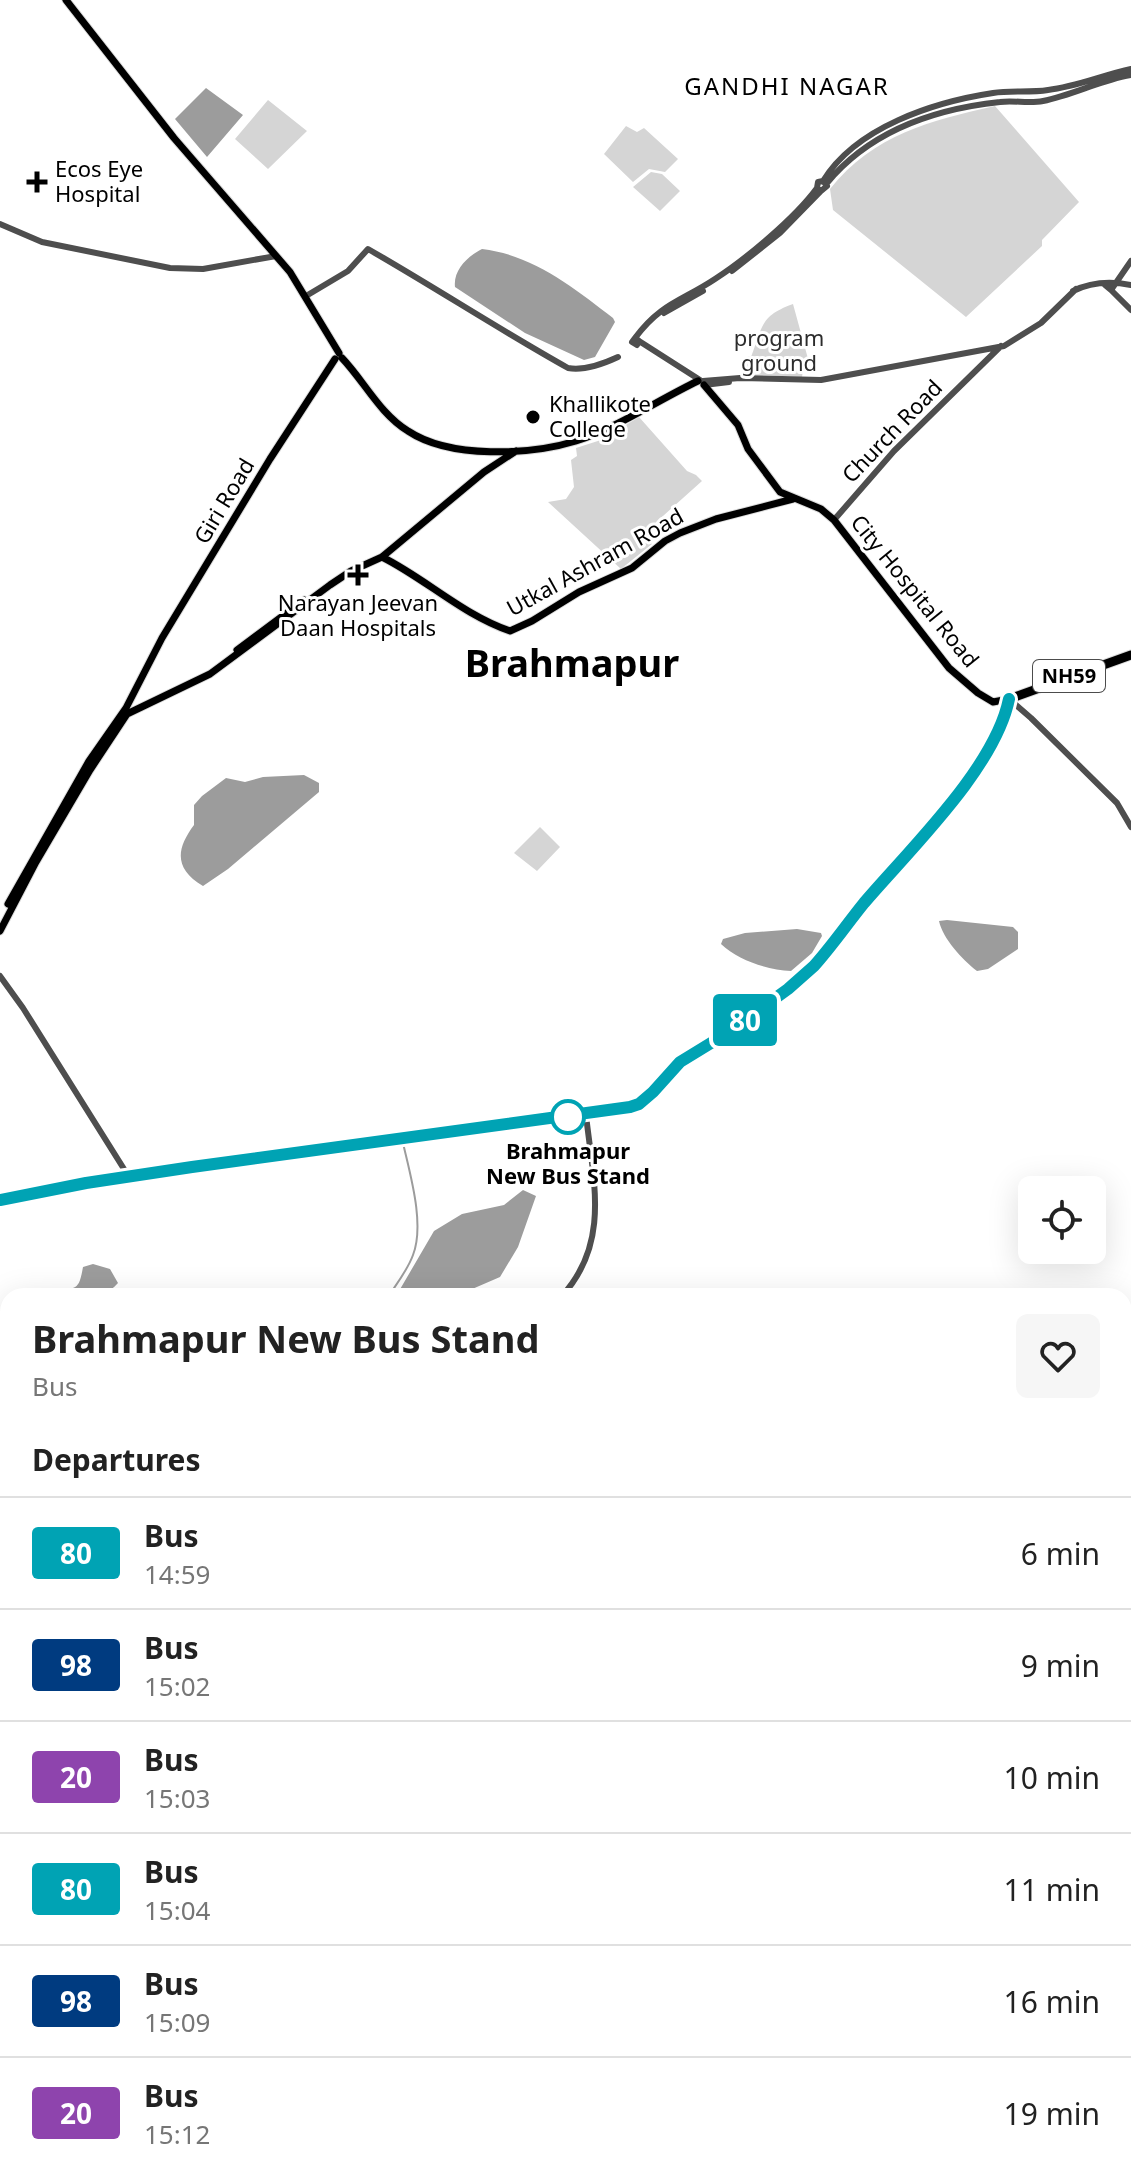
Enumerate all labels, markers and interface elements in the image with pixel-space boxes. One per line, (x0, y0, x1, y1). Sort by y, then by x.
district label: GANDHI NAGAR (684, 69, 890, 102)
place label: Ecos Eye Hospital (55, 153, 143, 208)
marker: Ecos Eye Hospital (26, 171, 48, 193)
park label: program ground (734, 322, 824, 377)
street label: Church Road (834, 372, 948, 488)
place label: Khallikote College (549, 388, 651, 443)
marker: Khallikote College (524, 408, 542, 426)
street label: Giri Road (186, 452, 260, 549)
street label: Utkal Ashram Road (501, 500, 688, 622)
street label: City Hospital Road (845, 508, 987, 673)
marker: Narayan Jeevan Daan Hospitals (347, 564, 369, 586)
place label: Narayan Jeevan Daan Hospitals (278, 587, 438, 642)
district label: Brahmapur (465, 636, 679, 688)
road number: NH59 (1033, 660, 1105, 692)
line badge: 80 (709, 994, 781, 1046)
text: 80 (729, 1001, 761, 1039)
marker: Brahmapur New Bus Stand (551, 1100, 585, 1134)
place label: Brahmapur New Bus Stand (486, 1135, 650, 1190)
map controls (1018, 1176, 1106, 1264)
button: locate (1018, 1176, 1106, 1264)
text: Brahmapur New Bus Stand (32, 1312, 539, 1364)
button: heart (1016, 1314, 1100, 1398)
text: Bus (32, 1368, 77, 1404)
text: Departures (32, 1439, 201, 1480)
text: Bus (144, 1515, 199, 1556)
text: 6 min (1021, 1533, 1100, 1574)
text: 80 (60, 1534, 92, 1572)
text: 14:59 (144, 1556, 210, 1592)
text: Bus (144, 1627, 199, 1668)
text: 9 min (1021, 1645, 1100, 1686)
text: 98 (60, 1646, 92, 1684)
text: 15:02 (144, 1668, 210, 1704)
text: Bus (144, 1739, 199, 1780)
text: 10 min (1004, 1757, 1100, 1798)
text: 20 (60, 1758, 92, 1796)
text: 15:03 (144, 1780, 210, 1816)
text: Bus (144, 1851, 199, 1892)
text: 11 min (1004, 1869, 1100, 1910)
text: 80 (60, 1870, 92, 1908)
text: 15:04 (144, 1892, 210, 1928)
text: Bus (144, 1963, 199, 2004)
text: 16 min (1004, 1981, 1100, 2022)
text: 98 (60, 1982, 92, 2020)
text: 15:09 (144, 2004, 210, 2040)
text: Bus (144, 2075, 199, 2116)
text: 19 min (1004, 2093, 1100, 2134)
text: 20 (60, 2094, 92, 2132)
text: 15:12 (144, 2116, 210, 2152)

